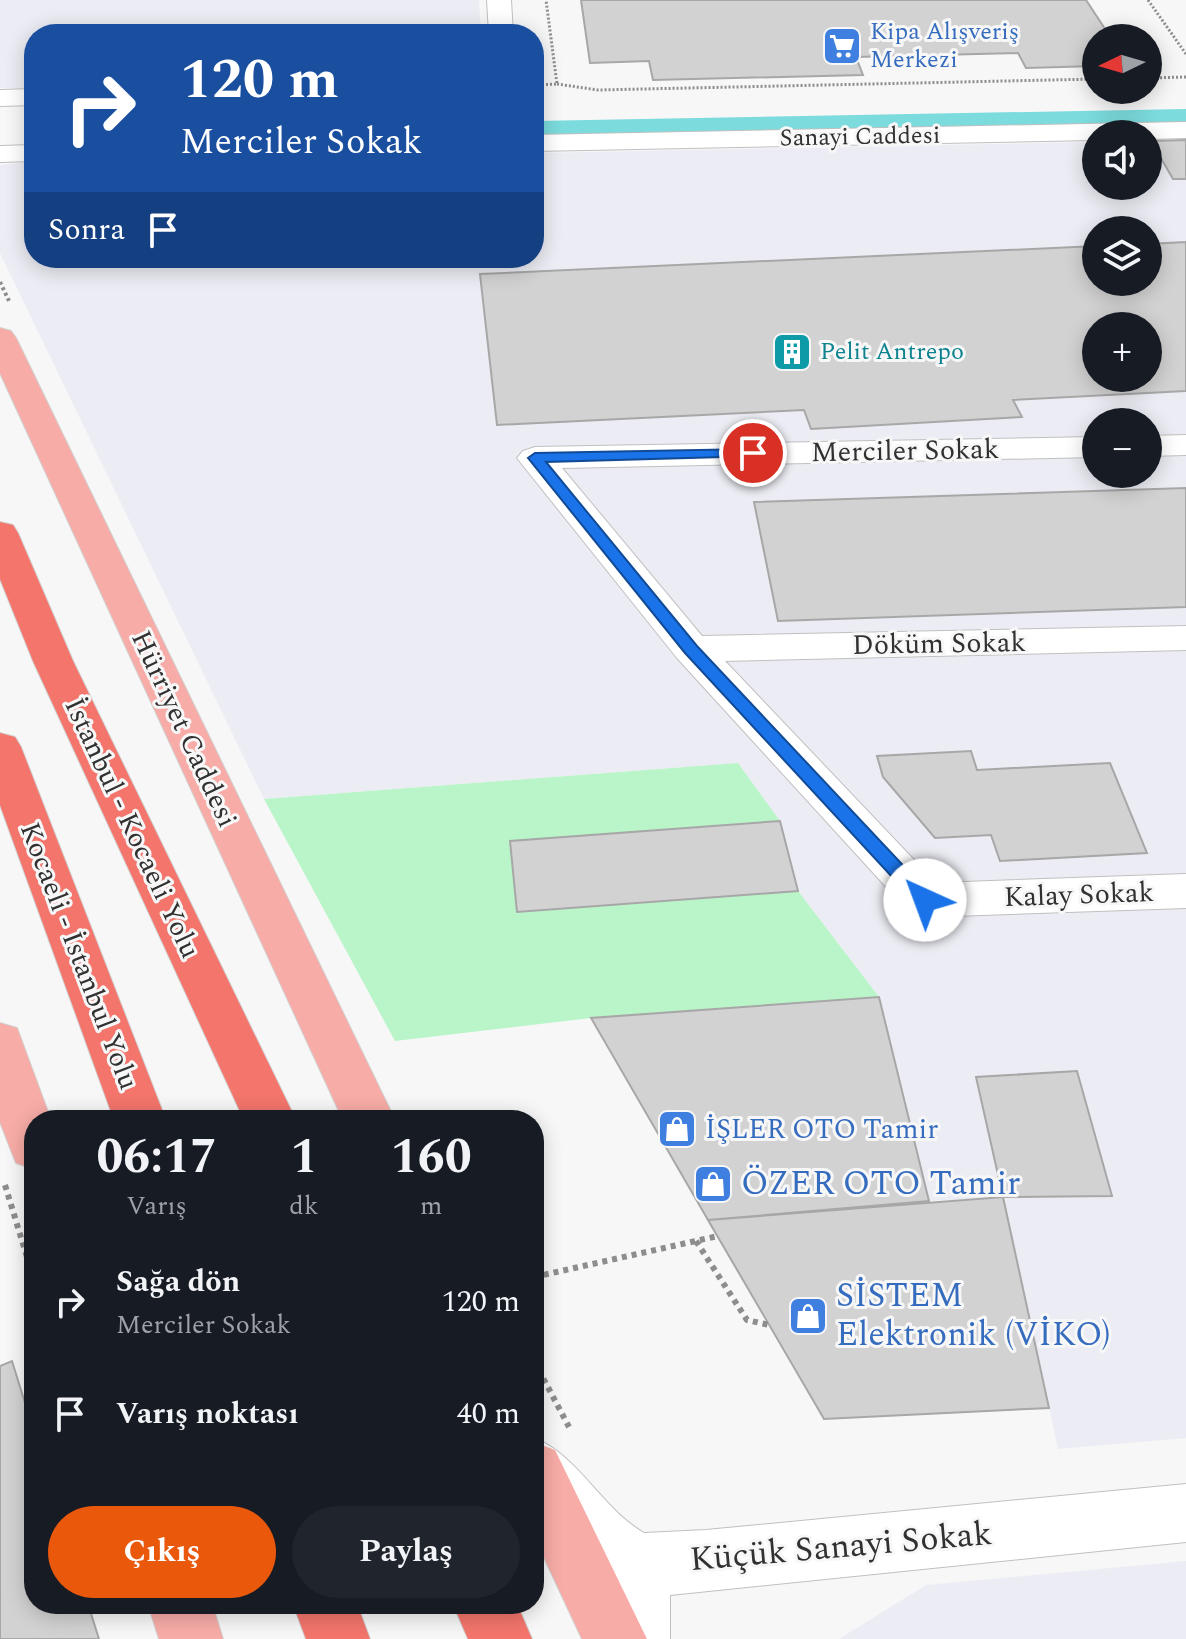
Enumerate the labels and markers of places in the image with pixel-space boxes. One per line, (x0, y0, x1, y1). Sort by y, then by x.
place label: Kipa Alışveriş Merkezi (870, 14, 1019, 78)
supermarket icon: Kipa Alışveriş Merkezi (821, 25, 863, 67)
building icon: Pelit Antrepo (771, 331, 813, 373)
place label: Pelit Antrepo (820, 334, 964, 370)
pin (719, 419, 787, 487)
shop icon: İŞLER OTO Tamir (656, 1108, 698, 1150)
place label: İŞLER OTO Tamir (705, 1108, 938, 1151)
place label: ÖZER OTO Tamir (741, 1158, 1021, 1210)
shop icon: ÖZER OTO Tamir (692, 1163, 734, 1205)
place label: SİSTEM Elektronik (VİKO) (836, 1270, 1110, 1361)
shop icon: SİSTEM Elektronik (VİKO) (787, 1295, 829, 1337)

